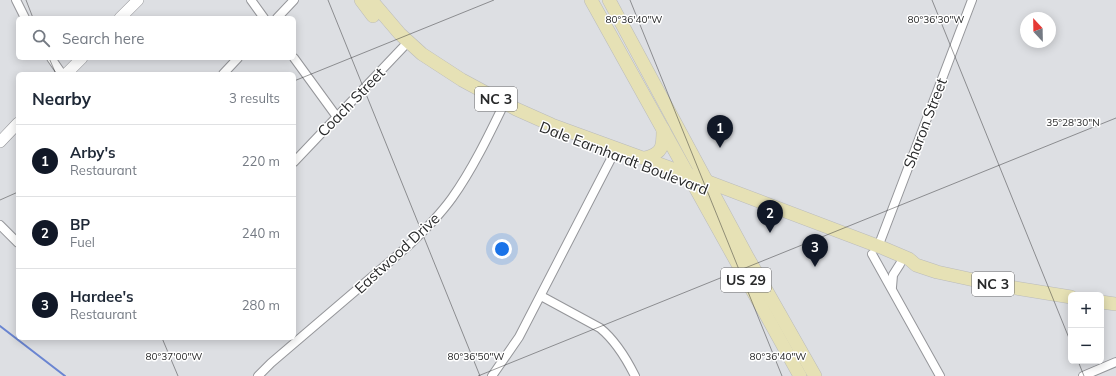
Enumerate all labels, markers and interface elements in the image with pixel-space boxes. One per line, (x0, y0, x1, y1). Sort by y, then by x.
north arrow (1020, 12, 1056, 48)
text: 80°36'40"W (606, 13, 662, 26)
text: 80°36'30"W (908, 13, 964, 26)
search box (16, 16, 296, 60)
icon: search (30, 27, 52, 49)
text: Search here (62, 29, 144, 48)
street label: Coach Street (313, 63, 389, 141)
street label: Sharon Street (899, 75, 951, 171)
road number: NC 3 (475, 87, 517, 111)
text: Nearby (32, 88, 91, 109)
text: 3 results (229, 90, 280, 106)
pin: 1 (707, 115, 733, 148)
text: 35°28'30"N (1046, 116, 1100, 129)
street label: Dale Earnhardt Boulevard (537, 117, 711, 199)
text: Arby's (70, 143, 116, 162)
text: 1 (41, 153, 49, 169)
text: 220 m (242, 153, 280, 169)
text: Restaurant (70, 162, 137, 178)
pin: 2 (757, 200, 783, 233)
street label: Eastwood Drive (350, 209, 444, 297)
text: BP (70, 215, 90, 234)
text: 2 (41, 225, 49, 241)
text: 240 m (242, 225, 280, 241)
text: Fuel (70, 234, 95, 250)
pin: 3 (802, 234, 828, 267)
your location (492, 239, 512, 259)
road number: US 29 (721, 268, 771, 292)
road number: NC 3 (972, 272, 1014, 296)
text: Hardee's (70, 287, 134, 306)
map controls (1068, 292, 1104, 364)
button: + (1068, 292, 1104, 328)
text: 3 (41, 297, 49, 313)
text: 280 m (242, 297, 280, 313)
text: Restaurant (70, 306, 137, 322)
button: − (1068, 328, 1104, 364)
text: 80°37'00"W (146, 350, 202, 363)
text: 80°36'50"W (448, 350, 504, 363)
text: 80°36'40"W (750, 350, 806, 363)

